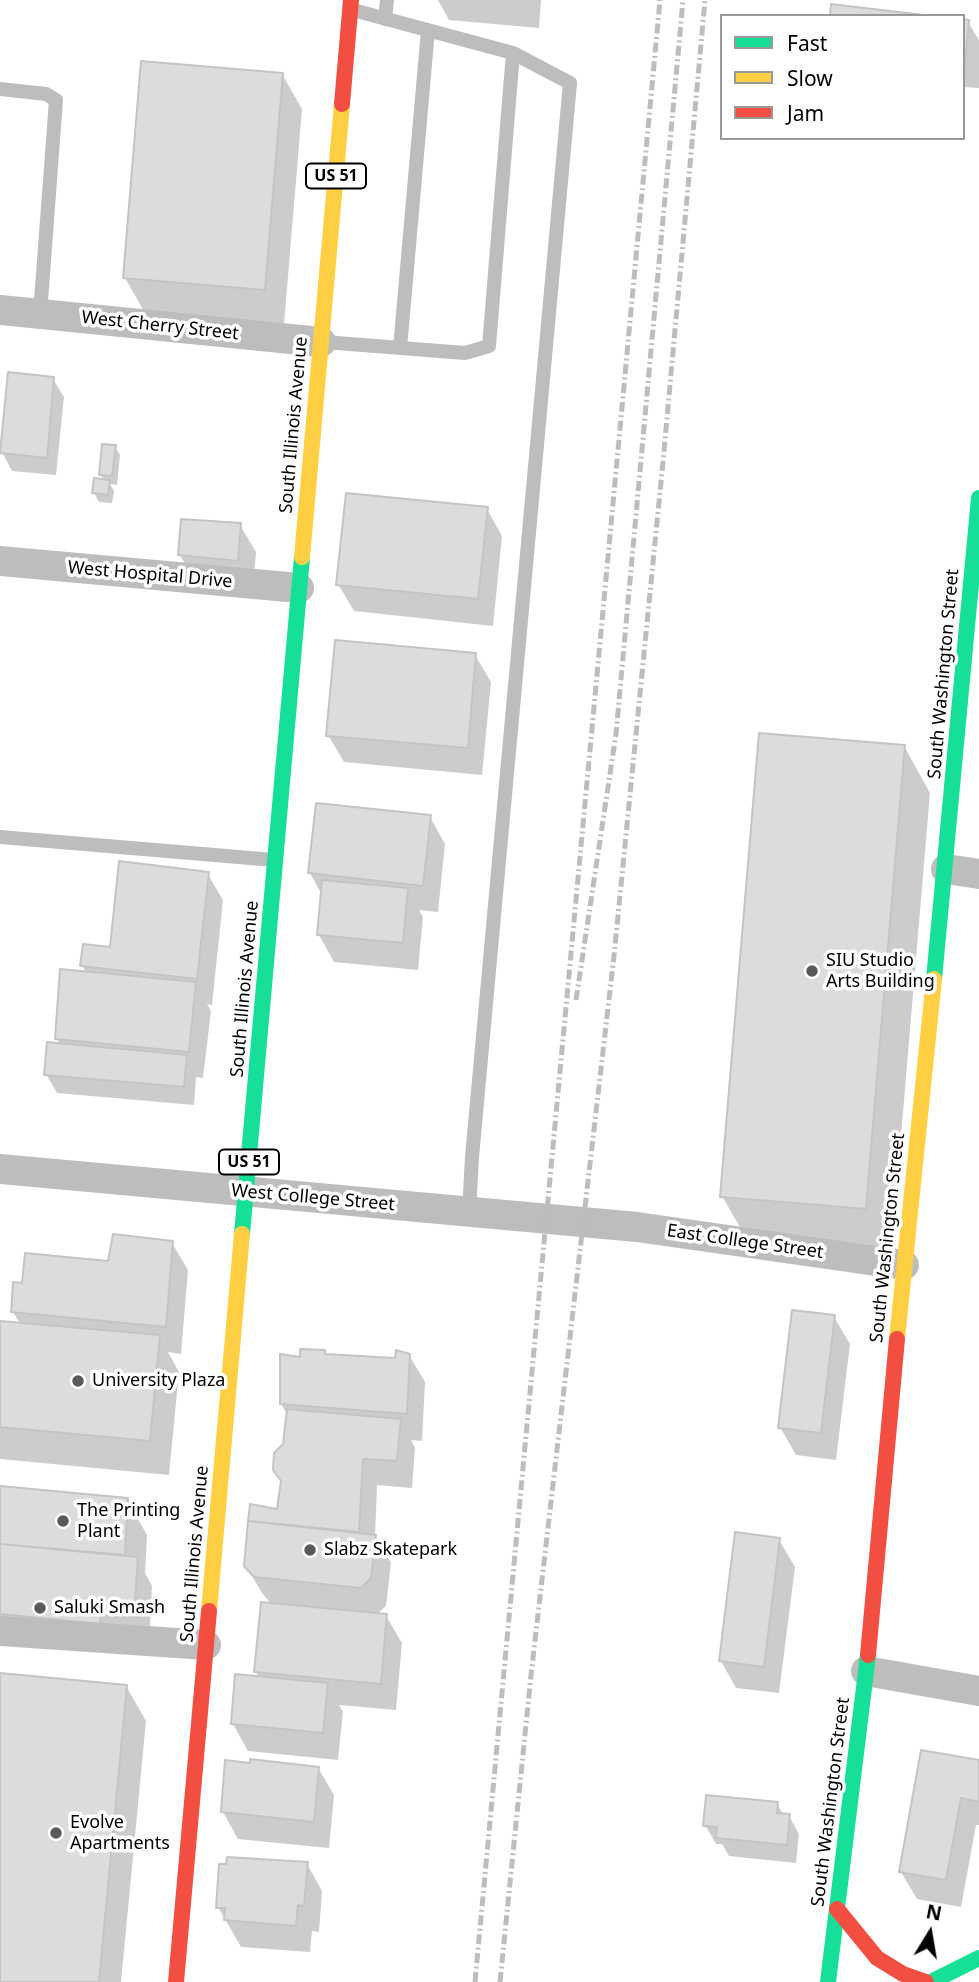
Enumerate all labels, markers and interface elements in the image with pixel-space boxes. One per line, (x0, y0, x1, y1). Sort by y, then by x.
legend (720, 14, 965, 140)
text: Fast (787, 29, 827, 57)
text: Slow (787, 64, 833, 92)
text: Jam (787, 99, 824, 127)
road number: US 51 (306, 164, 366, 188)
street label: West Cherry Street (80, 307, 240, 345)
street label: South Illinois Avenue (276, 336, 312, 514)
street label: West Hospital Drive (67, 557, 233, 593)
street label: South Washington Street (924, 568, 964, 780)
street label: South Illinois Avenue (227, 900, 263, 1078)
place label: SIU Studio Arts Building (826, 950, 935, 992)
marker: SIU Studio Arts Building (804, 963, 820, 979)
street label: South Washington Street (866, 1132, 910, 1344)
road number: US 51 (219, 1150, 279, 1174)
street label: West College Street (230, 1180, 396, 1216)
street label: East College Street (665, 1220, 825, 1264)
place label: University Plaza (92, 1370, 225, 1392)
marker: University Plaza (70, 1373, 86, 1389)
street label: South Illinois Avenue (177, 1465, 213, 1643)
place label: The Printing Plant (77, 1500, 180, 1542)
marker: The Printing Plant (55, 1513, 71, 1529)
place label: Slabz Skatepark (324, 1539, 457, 1561)
marker: Slabz Skatepark (302, 1542, 318, 1558)
place label: Saluki Smash (54, 1597, 165, 1619)
marker: Saluki Smash (32, 1600, 48, 1616)
street label: South Washington Street (807, 1696, 855, 1908)
place label: Evolve Apartments (70, 1812, 170, 1854)
marker: Evolve Apartments (48, 1825, 64, 1841)
north arrow (895, 1898, 965, 1968)
text: N (924, 1898, 944, 1927)

